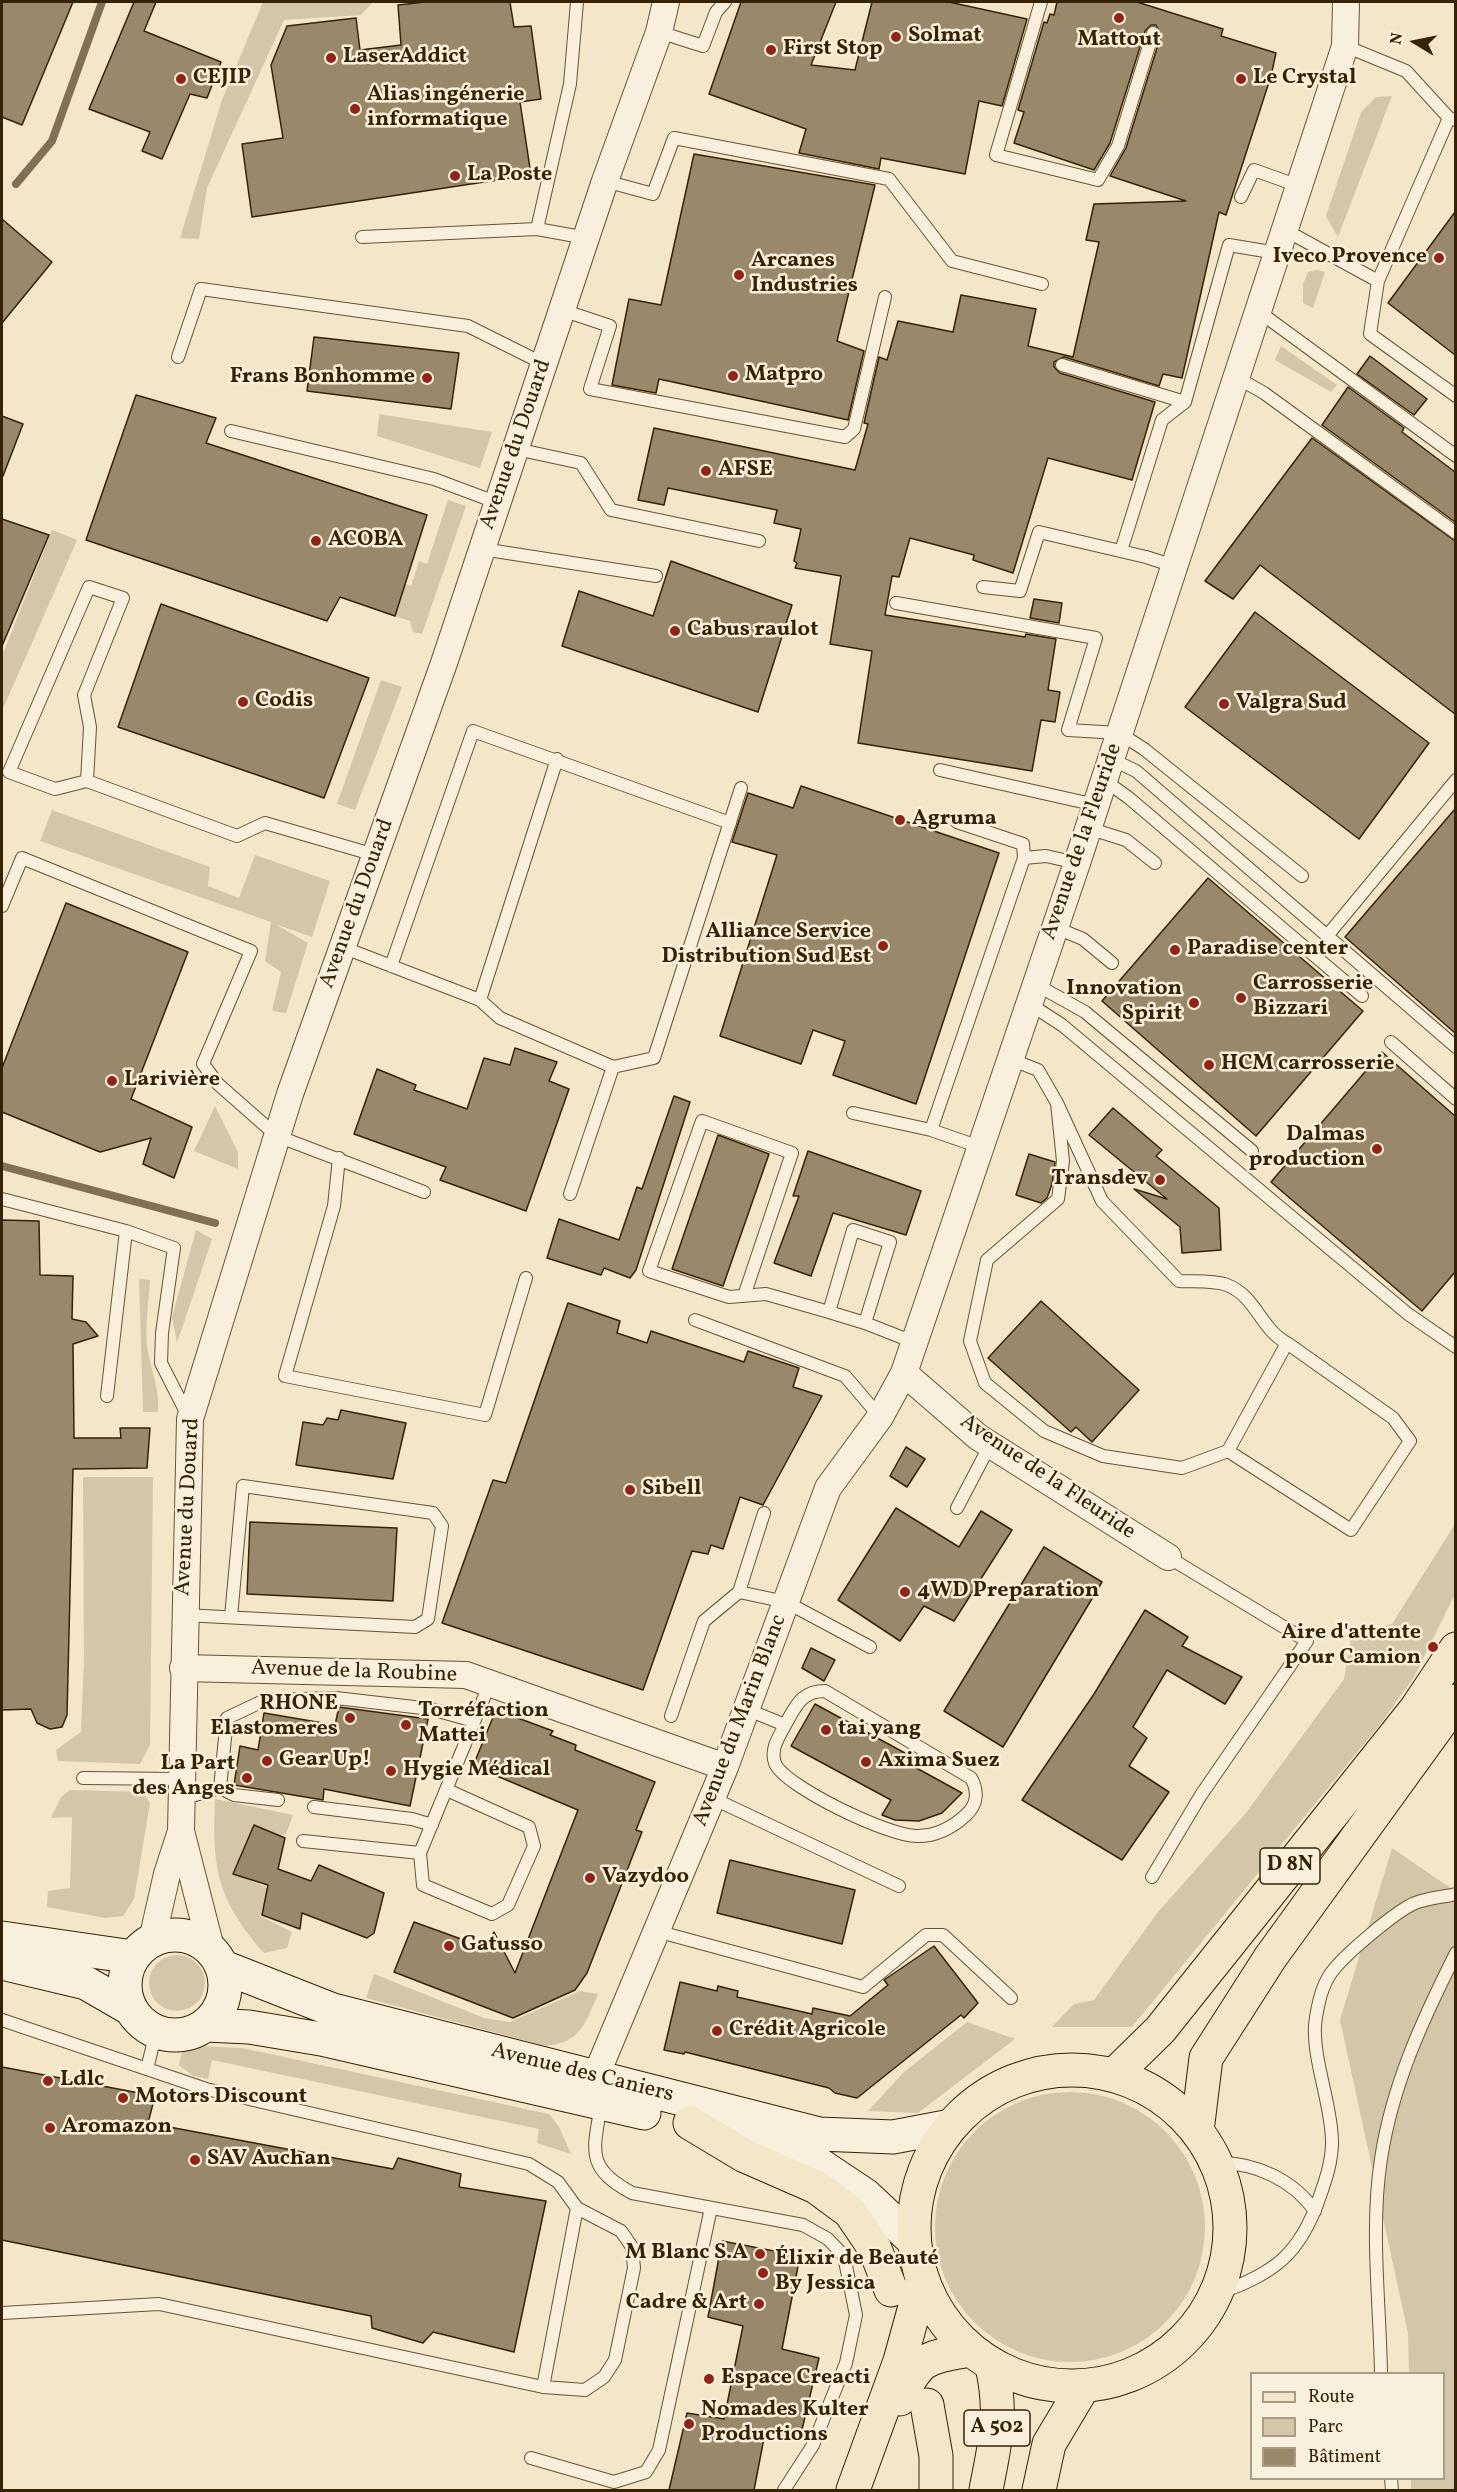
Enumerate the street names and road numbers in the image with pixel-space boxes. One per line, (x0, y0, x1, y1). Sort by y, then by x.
street label: Avenue du Douard (475, 356, 559, 534)
street label: Avenue de la Fleuride (1037, 740, 1129, 944)
street label: Avenue du Douard (315, 816, 401, 992)
street label: Avenue de la Fleuride (954, 1409, 1140, 1547)
street label: Avenue du Douard (171, 1417, 207, 1597)
street label: Avenue du Marin Blanc (688, 1611, 794, 1831)
street label: Avenue de la Roubine (250, 1656, 458, 1690)
road number: D 8N (1260, 1848, 1320, 1884)
street label: Avenue des Caniers (488, 2039, 676, 2109)
road number: A 502 (964, 2410, 1030, 2446)

